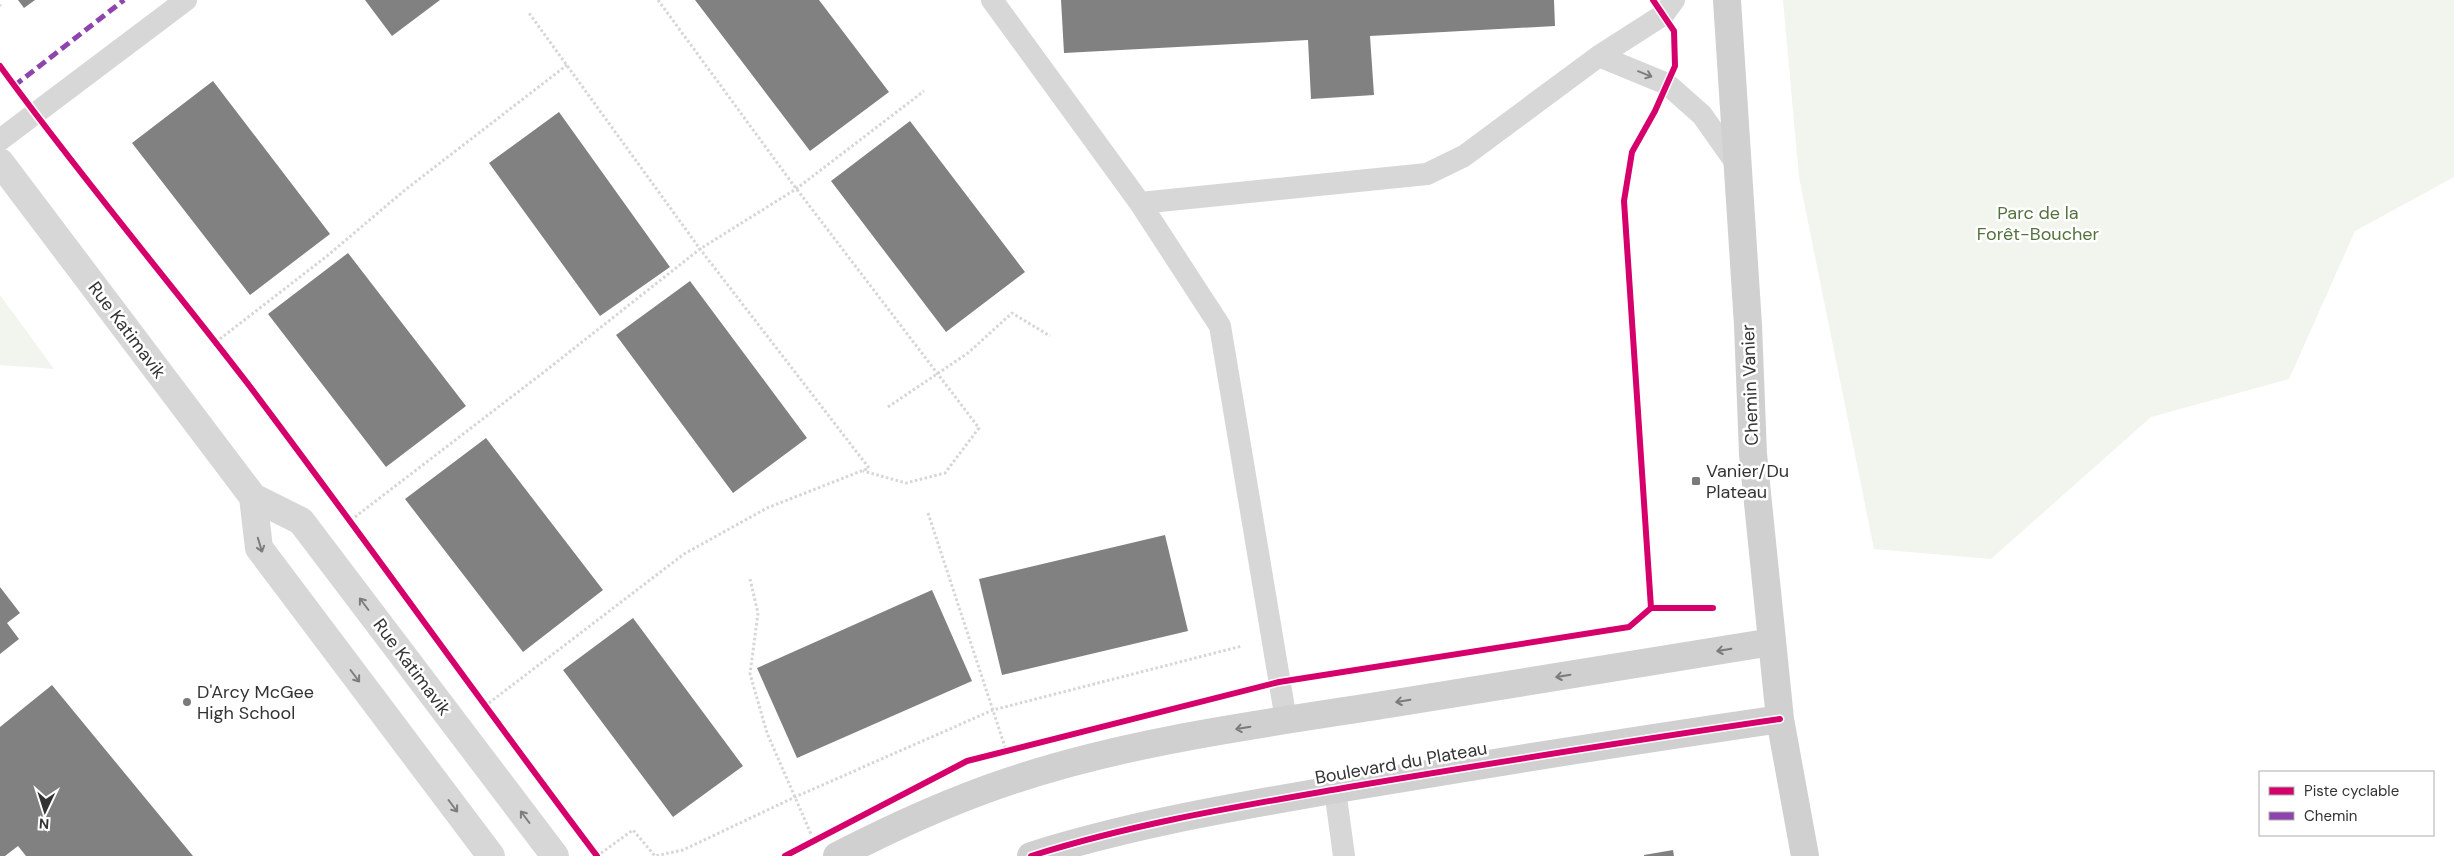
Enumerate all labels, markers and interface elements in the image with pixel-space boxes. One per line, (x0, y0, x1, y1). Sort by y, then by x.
one-way arrow (1637, 71, 1652, 80)
park label: Parc de la Forêt-Boucher (1977, 201, 2100, 246)
street label: Rue Katimavik (83, 277, 171, 383)
street label: Chemin Vanier (1736, 324, 1764, 446)
place label: Vanier/Du Plateau (1706, 459, 1789, 504)
marker: Vanier/Du Plateau (1690, 475, 1702, 487)
one-way arrow (255, 537, 265, 553)
one-way arrow (358, 598, 369, 611)
street label: Rue Katimavik (368, 614, 456, 720)
one-way arrow (1716, 645, 1732, 655)
one-way arrow (350, 669, 360, 683)
one-way arrow (1556, 671, 1572, 681)
place label: D'Arcy McGee High School (197, 680, 314, 725)
marker: D'Arcy McGee High School (181, 696, 193, 708)
one-way arrow (1395, 697, 1411, 707)
one-way arrow (1235, 723, 1251, 733)
street label: Boulevard du Plateau (1313, 736, 1489, 790)
legend (2259, 771, 2434, 836)
text: Piste cyclable (2304, 781, 2399, 801)
north arrow (20, 786, 70, 836)
one-way arrow (448, 799, 458, 813)
text: Chemin (2304, 806, 2357, 826)
one-way arrow (520, 811, 531, 824)
text: N (38, 815, 50, 833)

